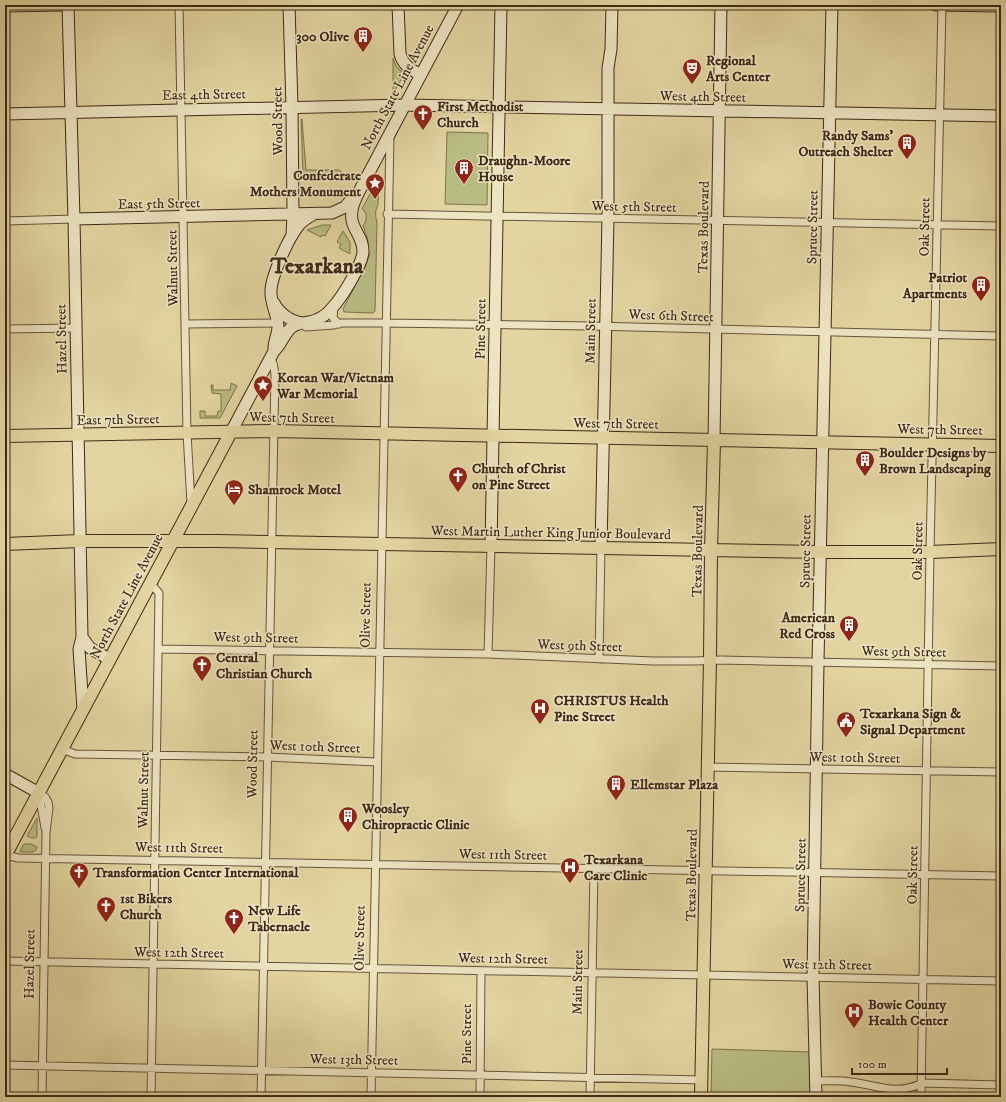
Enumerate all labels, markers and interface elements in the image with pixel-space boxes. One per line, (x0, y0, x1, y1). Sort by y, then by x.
street label: North State Line Avenue (357, 22, 439, 153)
building icon: 300 Olive (352, 25, 374, 53)
place label: 300 Olive (296, 28, 349, 46)
place label: Regional Arts Center (705, 52, 771, 86)
theatre icon: Regional Arts Center (681, 57, 703, 85)
street label: East 4th Street (162, 85, 247, 105)
street label: Wood Street (268, 86, 288, 157)
street label: West 4th Street (659, 87, 747, 107)
place label: First Methodist Church (437, 98, 524, 132)
church icon: First Methodist Church (412, 103, 434, 131)
place label: Randy Sams' Outreach Shelter (798, 127, 894, 161)
building icon: Randy Sams' Outreach Shelter (896, 132, 918, 160)
place label: Draughn-Moore House (478, 152, 571, 186)
building icon: Draughn-Moore House (453, 157, 475, 185)
place label: Confederate Mothers Monument (250, 167, 362, 201)
place icon: Confederate Mothers Monument (364, 172, 386, 200)
street label: Texas Boulevard (694, 181, 714, 273)
street label: Spruce Street (803, 189, 823, 264)
street label: East 5th Street (117, 194, 201, 214)
street label: West 5th Street (590, 197, 677, 217)
street label: Oak Street (915, 197, 935, 257)
street label: Walnut Street (163, 229, 183, 308)
district label: Texarkana (270, 253, 364, 280)
place label: Patriot Apartments (902, 269, 968, 303)
building icon: Patriot Apartments (970, 274, 992, 302)
street label: Main Street (581, 297, 601, 364)
street label: Pine Street (471, 298, 491, 360)
street label: Hazel Street (52, 303, 72, 374)
street label: West 6th Street (627, 305, 714, 327)
place label: Korean War/Vietnam War Memorial (276, 369, 395, 403)
place icon: Korean War/Vietnam War Memorial (252, 374, 274, 402)
street label: West 7th Street (248, 408, 335, 428)
street label: East 7th Street (76, 410, 160, 430)
street label: West 7th Street (572, 414, 659, 434)
street label: West 7th Street (896, 420, 983, 440)
place label: Boulder Designs by Brown Landscaping (879, 444, 992, 478)
building icon: Boulder Designs by Brown Landscaping (854, 449, 876, 477)
place label: Church of Christ on Pine Street (472, 460, 566, 494)
church icon: Church of Christ on Pine Street (447, 465, 469, 493)
hotel icon: Shamrock Motel (223, 478, 245, 506)
place label: Shamrock Motel (248, 481, 342, 499)
street label: Texas Boulevard (688, 505, 708, 597)
street label: Spruce Street (796, 513, 816, 588)
street label: Oak Street (908, 521, 928, 581)
street label: West Martin Luther King Junior Boulevard (430, 522, 671, 544)
street label: North State Line Avenue (86, 531, 168, 662)
street label: Olive Street (356, 582, 376, 648)
place label: American Red Cross (779, 609, 836, 643)
building icon: American Red Cross (838, 614, 860, 642)
street label: West 9th Street (212, 628, 299, 648)
street label: West 9th Street (536, 635, 623, 656)
street label: West 9th Street (860, 642, 947, 662)
place label: Central Christian Church (216, 649, 313, 683)
church icon: Central Christian Church (191, 654, 213, 682)
place label: CHRISTUS Health Pine Street (554, 692, 669, 726)
hospital icon: CHRISTUS Health Pine Street (529, 697, 551, 725)
place label: Texarkana Sign & Signal Department (859, 705, 966, 739)
public building icon: Texarkana Sign & Signal Department (835, 710, 857, 738)
street label: Wood Street (243, 729, 263, 800)
street label: West 10th Street (268, 736, 361, 758)
street label: West 10th Street (808, 748, 901, 768)
street label: Walnut Street (134, 751, 154, 830)
building icon: Ellemstar Plaza (605, 773, 627, 801)
place label: Ellemstar Plaza (630, 776, 719, 794)
place label: Woosley Chiropractic Clinic (361, 800, 470, 834)
building icon: Woosley Chiropractic Clinic (337, 805, 359, 833)
street label: Texas Boulevard (682, 829, 702, 921)
street label: Spruce Street (791, 837, 811, 912)
street label: West 11th Street (134, 838, 224, 858)
street label: West 11th Street (458, 845, 548, 865)
street label: Oak Street (903, 845, 923, 905)
place label: Texarkana Care Clinic (583, 851, 647, 885)
hospital icon: Texarkana Care Clinic (559, 856, 581, 884)
church icon: Transformation Center International (68, 861, 90, 889)
place label: Transformation Center International (92, 864, 299, 882)
place label: 1st Bikers Church (120, 890, 173, 924)
church icon: 1st Bikers Church (95, 895, 117, 923)
place label: New Life Tabernacle (247, 902, 310, 936)
street label: Olive Street (350, 905, 370, 971)
church icon: New Life Tabernacle (223, 907, 245, 935)
street label: Hazel Street (20, 928, 40, 999)
street label: West 12th Street (133, 943, 225, 963)
street label: Main Street (568, 948, 588, 1015)
street label: West 12th Street (457, 949, 549, 969)
street label: West 12th Street (781, 955, 873, 975)
place label: Bowie County Health Center (868, 996, 949, 1030)
hospital icon: Bowie County Health Center (843, 1001, 865, 1029)
street label: Pine Street (458, 1003, 476, 1064)
street label: West 13th Street (309, 1050, 399, 1070)
scale bar (852, 1050, 947, 1076)
text: 100 m (858, 1057, 887, 1072)

